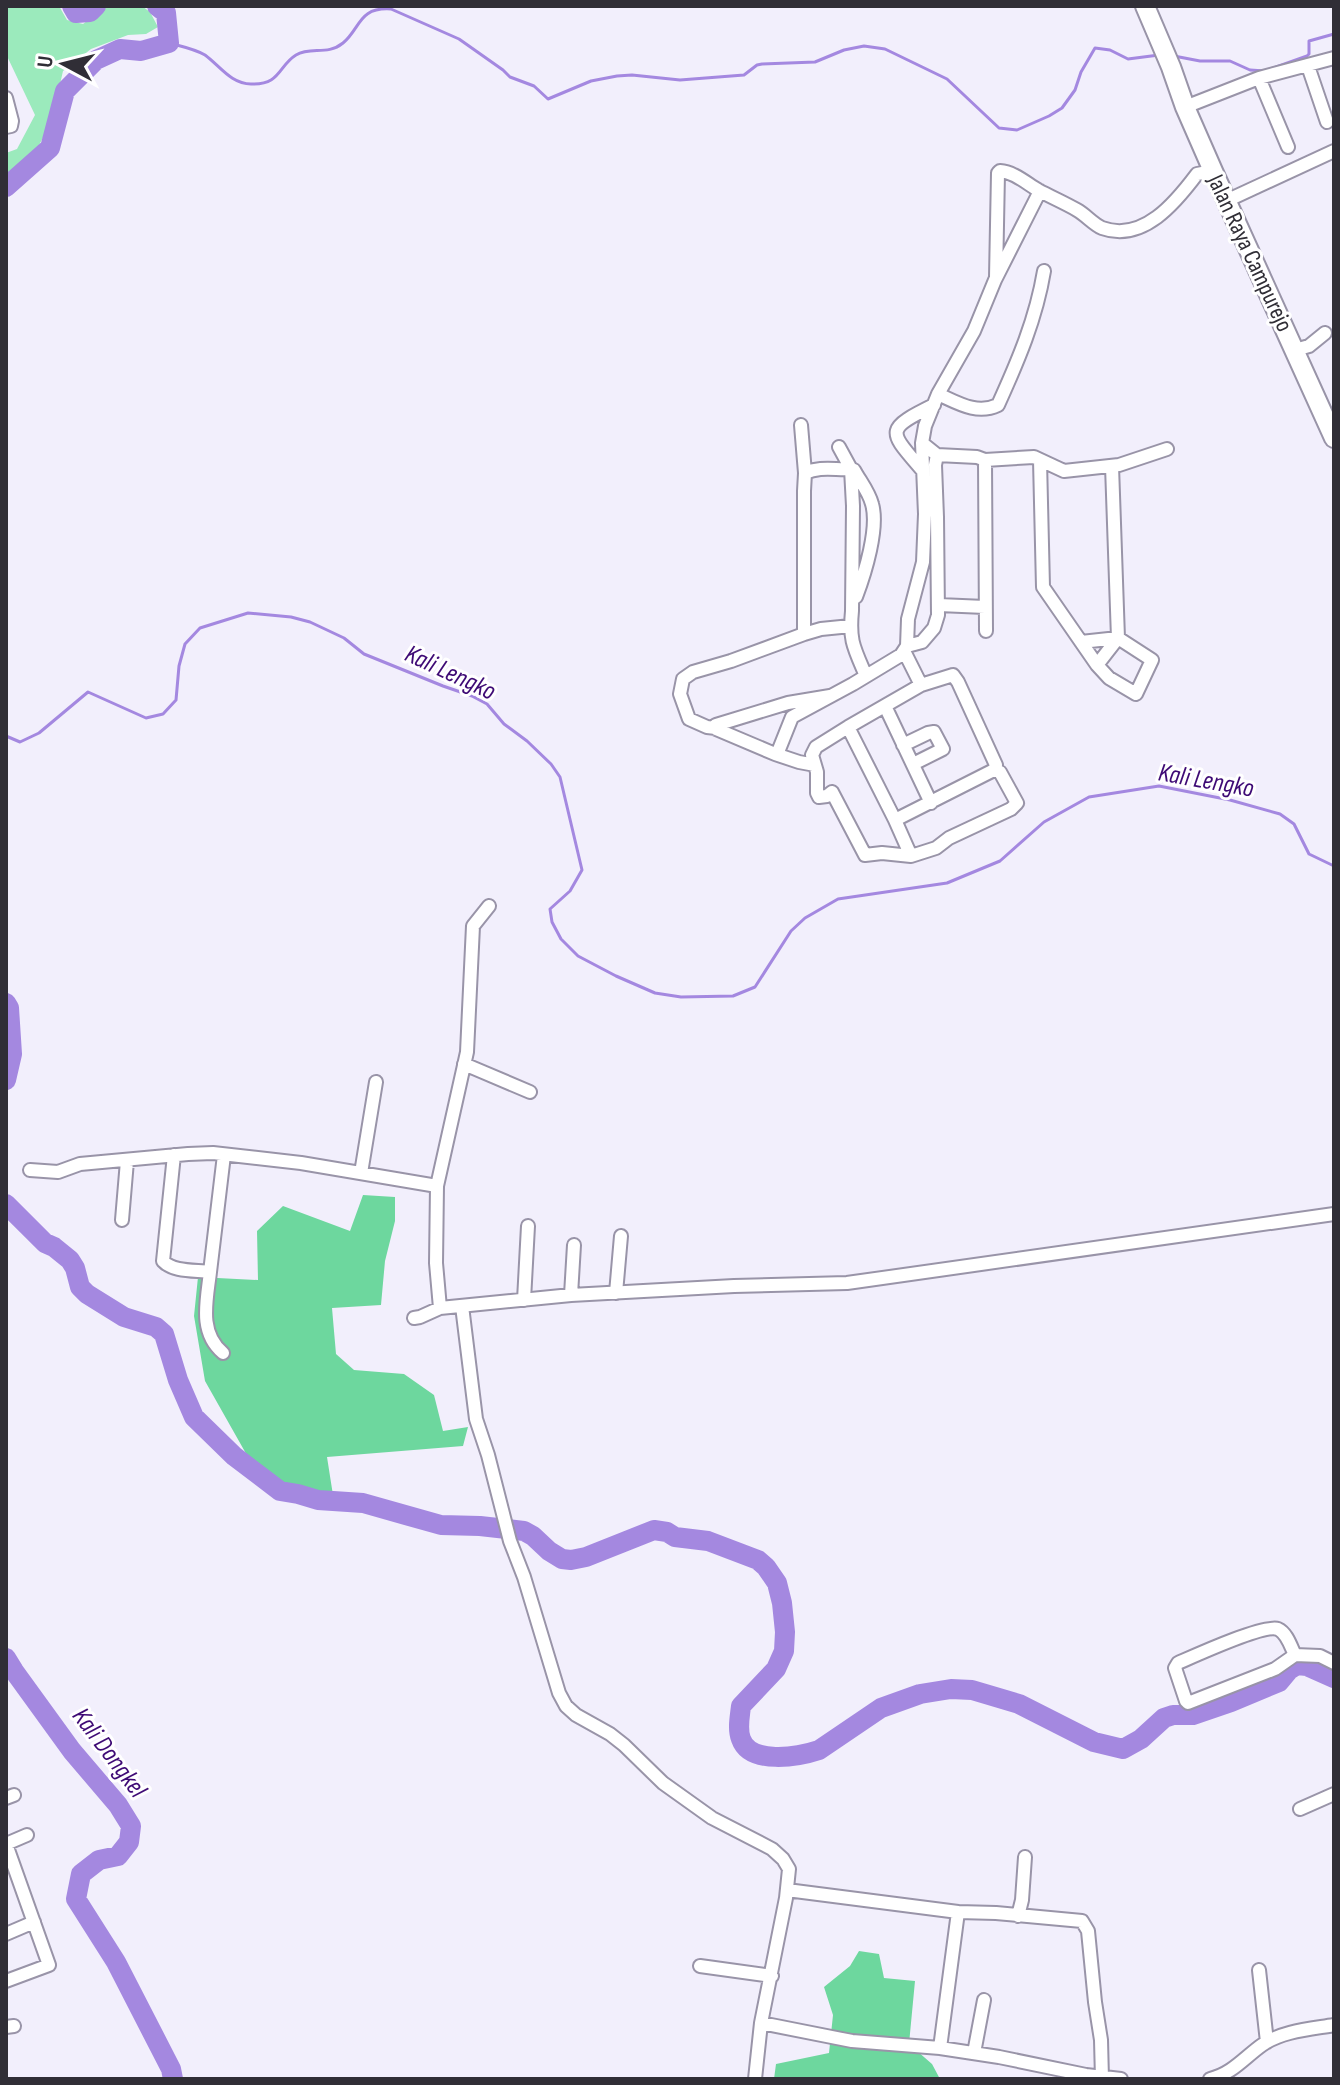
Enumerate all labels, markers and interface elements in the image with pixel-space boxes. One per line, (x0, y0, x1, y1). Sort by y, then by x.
north arrow (24, 24, 104, 104)
text: U (32, 54, 60, 69)
street label: Jalan Raya Campurejo (1201, 169, 1299, 336)
water label: Kali Lengko (400, 639, 501, 708)
water label: Kali Lengko (1156, 757, 1257, 805)
water label: Kali Dongkel (65, 1702, 154, 1805)

